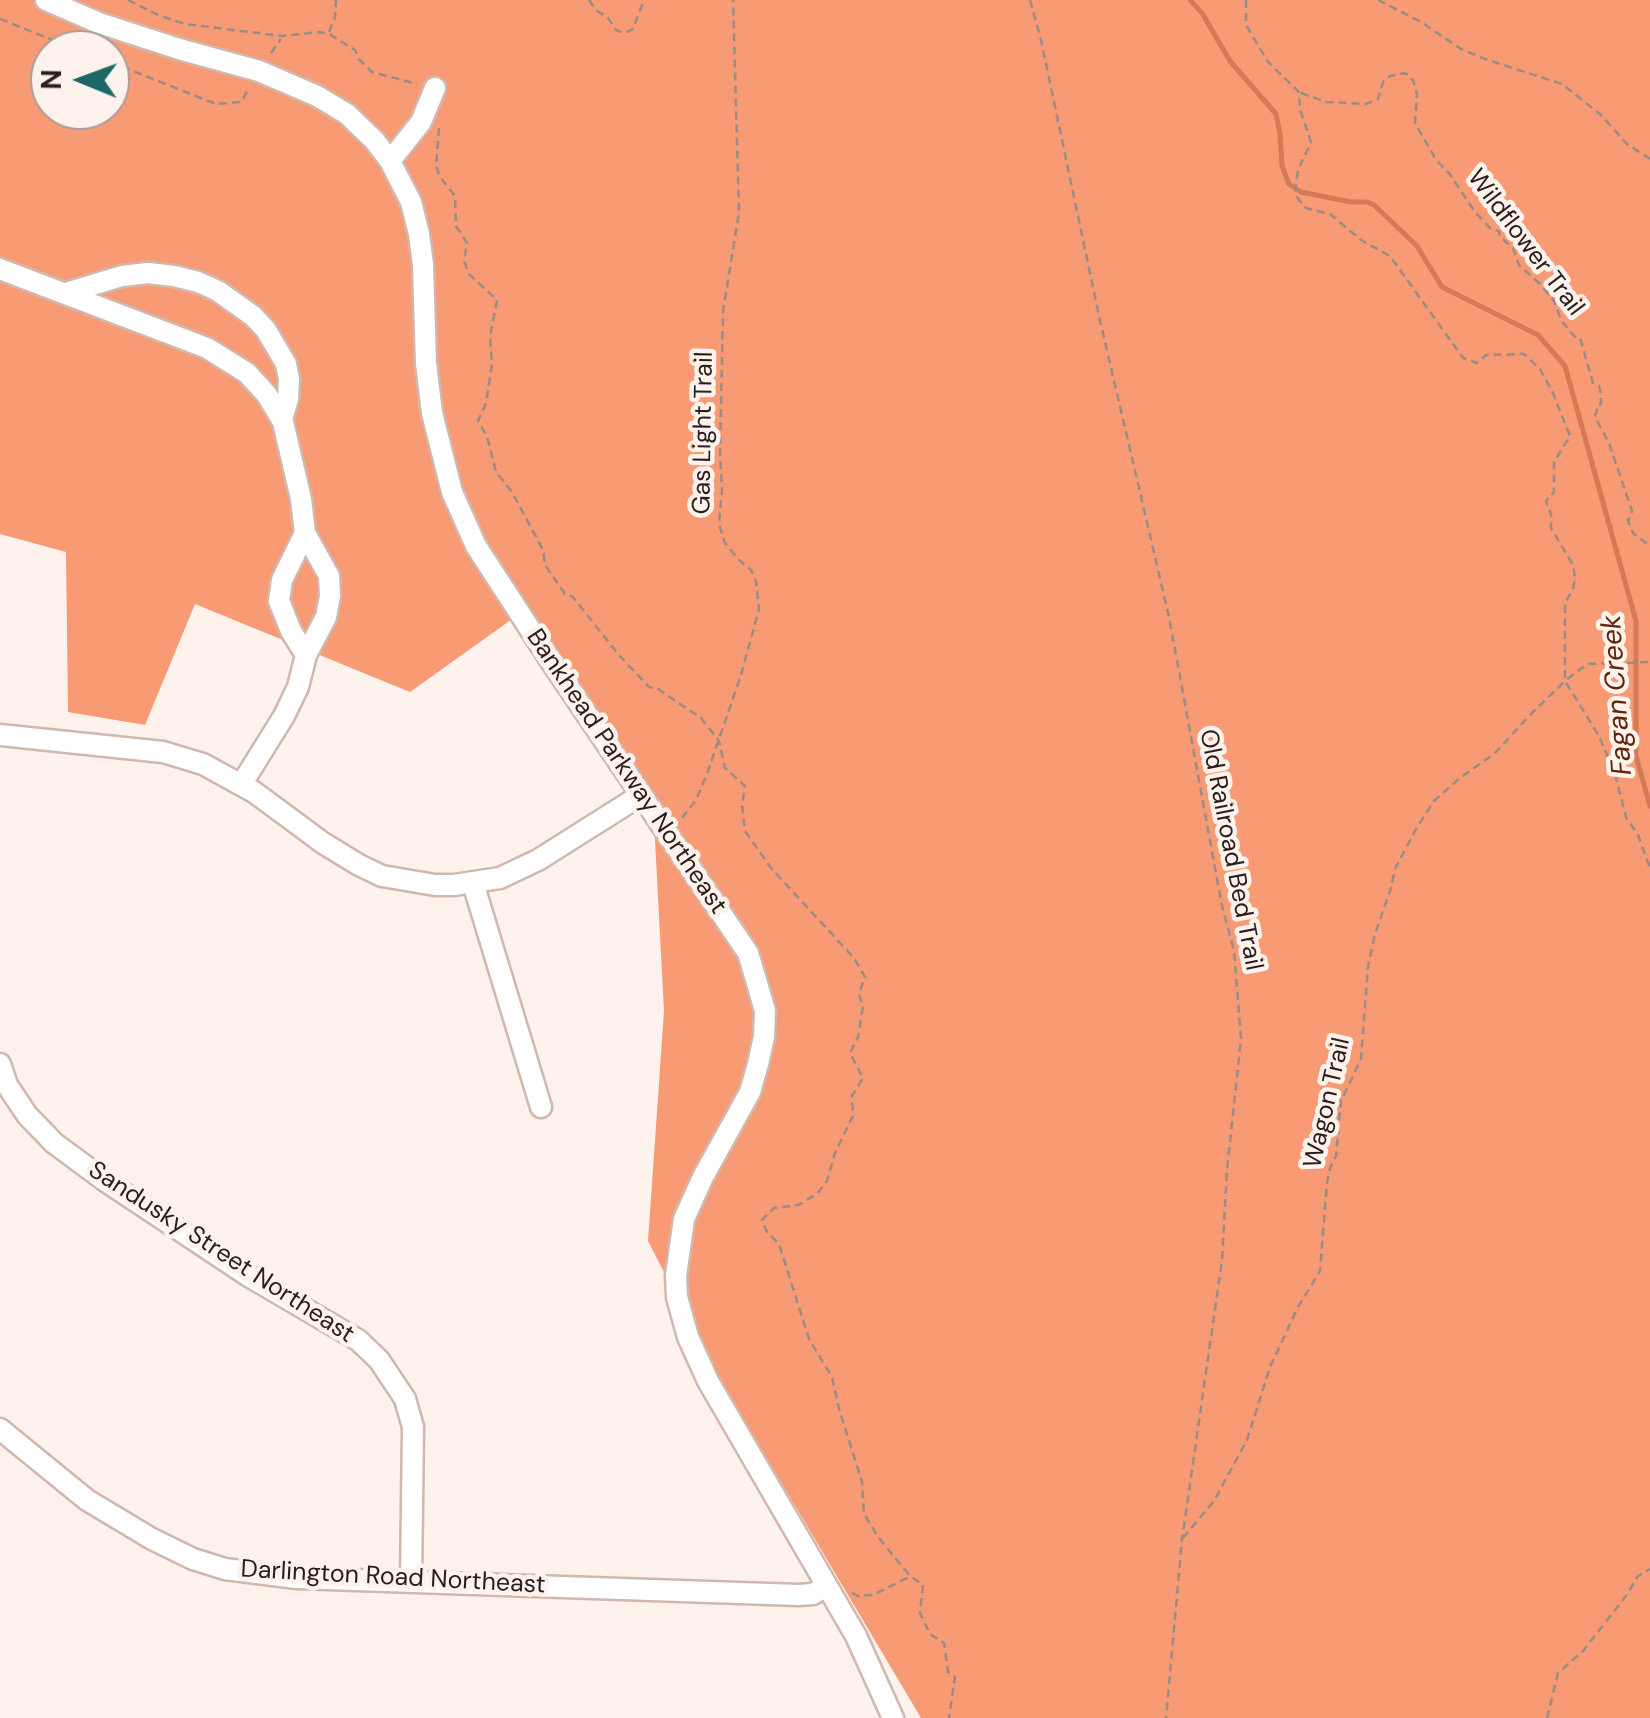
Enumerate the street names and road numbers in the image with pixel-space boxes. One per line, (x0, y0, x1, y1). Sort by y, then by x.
street label: Wildflower Trail (1460, 164, 1590, 322)
street label: Gas Light Trail (688, 351, 720, 515)
street label: Bankhead Parkway Northeast (519, 624, 733, 920)
street label: Old Railroad Bed Trail (1192, 727, 1268, 973)
street label: Wagon Trail (1298, 1035, 1358, 1171)
street label: Sandusky Street Northeast (83, 1156, 359, 1350)
street label: Darlington Road Northeast (240, 1555, 546, 1601)

